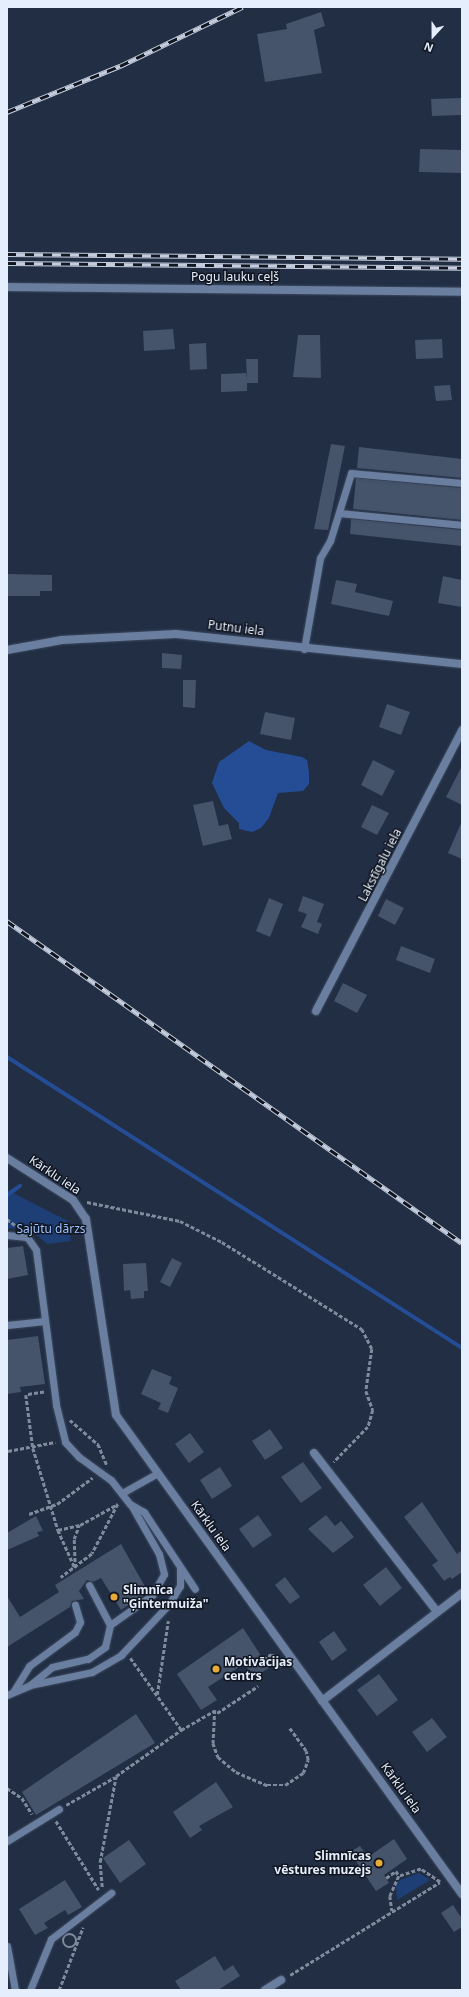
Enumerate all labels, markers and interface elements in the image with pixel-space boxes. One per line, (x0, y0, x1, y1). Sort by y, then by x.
north arrow (413, 16, 453, 56)
text: N (422, 39, 435, 56)
street label: Pogu lauku ceļš (191, 270, 279, 284)
street label: Putnu iela (207, 617, 265, 639)
street label: Lakstīgalu iela (355, 826, 405, 904)
street label: Kārklu iela (27, 1153, 83, 1197)
park label: Sajūtu dārzs (16, 1222, 86, 1236)
street label: Kārklu iela (188, 1498, 234, 1554)
place label: Slimnīca "Ģintermuiža" (123, 1583, 208, 1611)
marker: Slimnīca "Ģintermuiža" (108, 1591, 120, 1603)
place label: Motivācijas centrs (224, 1655, 292, 1683)
marker: Motivācijas centrs (211, 1664, 221, 1674)
street label: Kārklu iela (378, 1760, 424, 1816)
place label: Slimnīcas vēstures muzejs (274, 1849, 371, 1877)
marker: Slimnīcas vēstures muzejs (374, 1858, 384, 1868)

